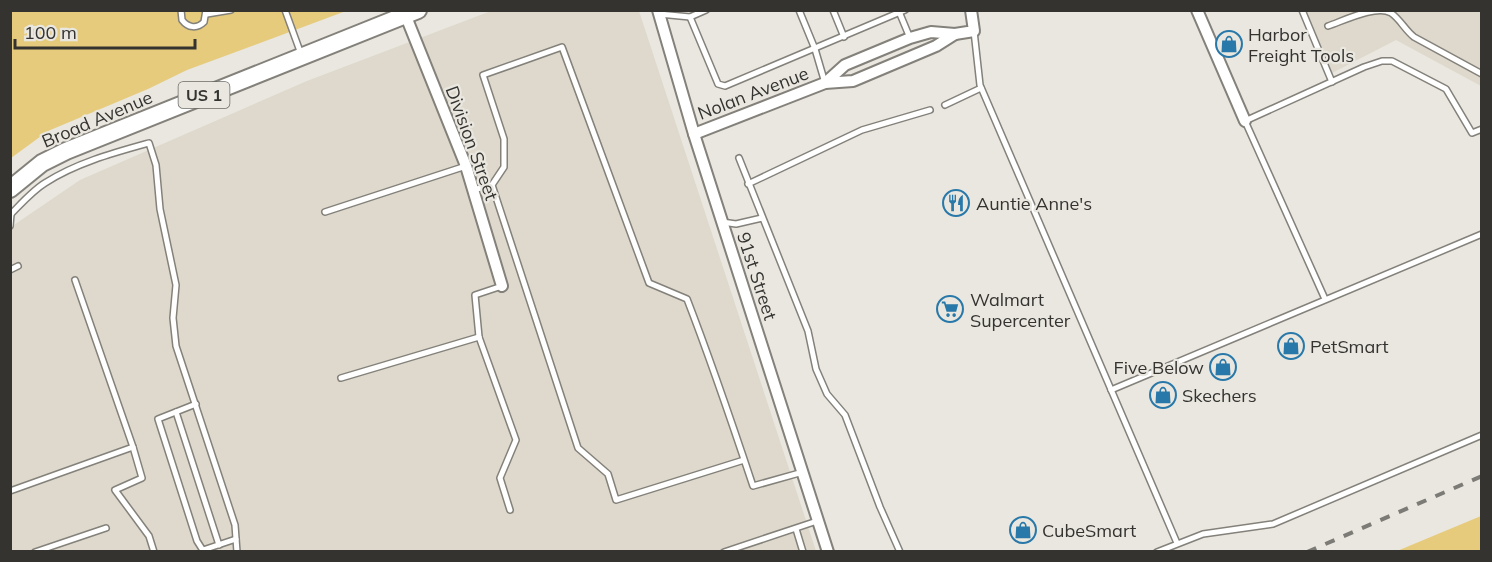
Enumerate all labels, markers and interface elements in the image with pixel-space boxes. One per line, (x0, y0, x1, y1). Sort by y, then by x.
scale bar (15, 12, 195, 50)
text: 100 m (24, 21, 77, 44)
place label: Harbor Freight Tools (1248, 23, 1354, 67)
shop icon: Harbor Freight Tools (1214, 29, 1244, 59)
street label: Nolan Avenue (694, 61, 812, 125)
road number: US 1 (178, 82, 230, 108)
street label: Division Street (441, 83, 503, 203)
street label: Broad Avenue (38, 85, 156, 153)
restaurant icon: Auntie Anne's (941, 188, 971, 218)
place label: Auntie Anne's (976, 192, 1092, 215)
street label: 91st Street (732, 229, 782, 323)
place label: Walmart Supercenter (970, 288, 1071, 332)
supermarket icon: Walmart Supercenter (935, 294, 965, 324)
shop icon: PetSmart (1276, 331, 1306, 361)
place label: PetSmart (1310, 335, 1389, 358)
shop icon: Five Below (1208, 352, 1238, 382)
place label: Five Below (1114, 356, 1204, 379)
shop icon: Skechers (1148, 380, 1178, 410)
place label: Skechers (1182, 384, 1257, 407)
shop icon: CubeSmart (1008, 515, 1038, 545)
place label: CubeSmart (1042, 519, 1136, 542)

